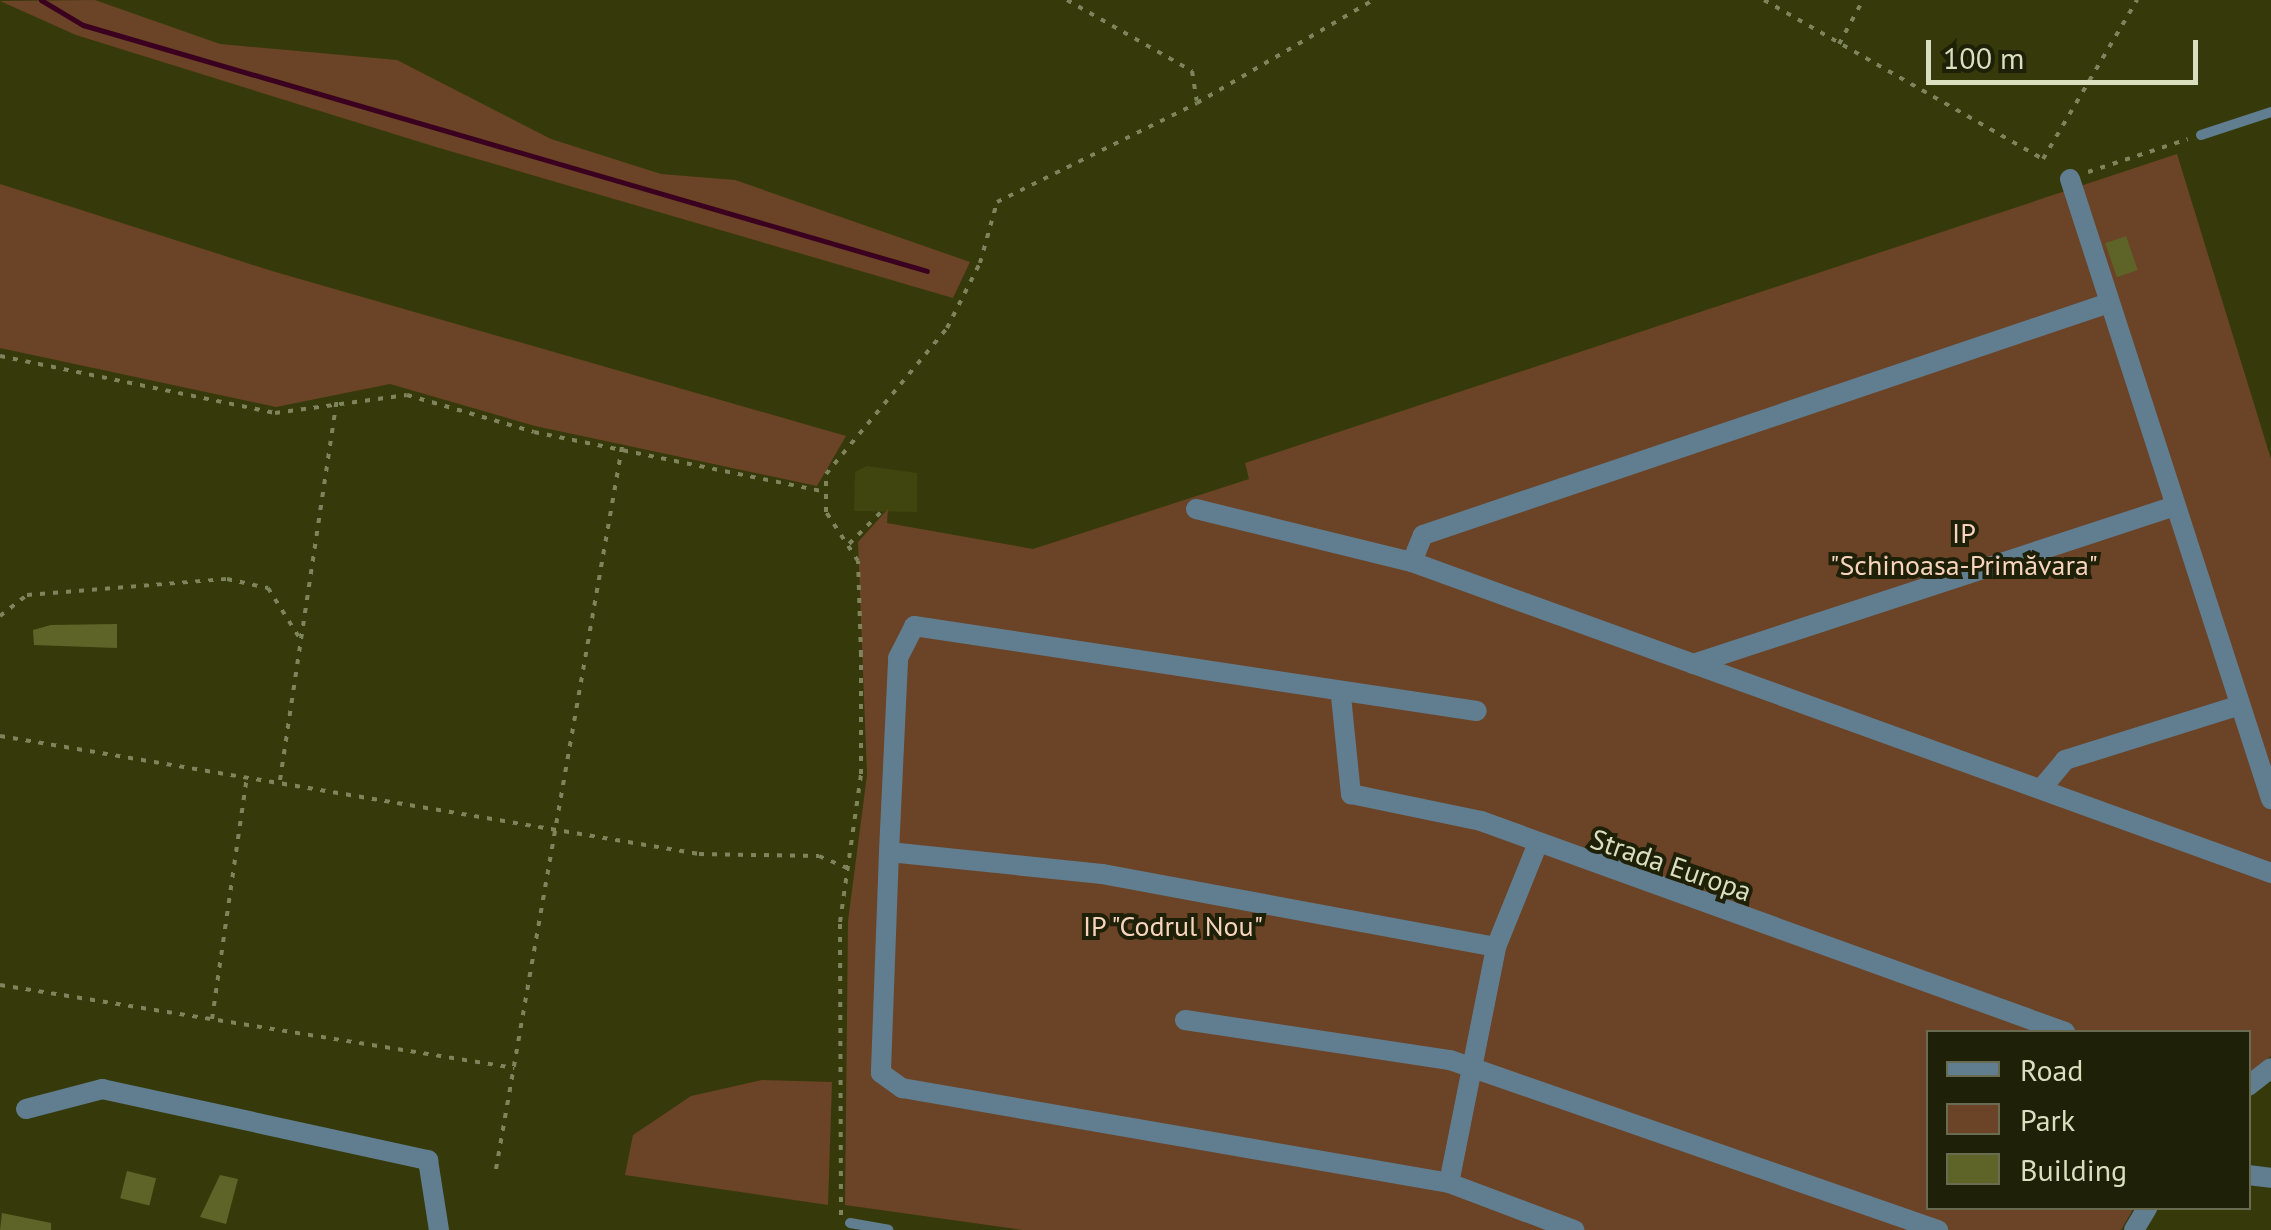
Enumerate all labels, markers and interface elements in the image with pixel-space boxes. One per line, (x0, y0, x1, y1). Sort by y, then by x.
scale bar (1931, 20, 2204, 82)
text: 100 m (1943, 38, 2024, 77)
park label: IP "Schinoasa-Primăvara" (1830, 516, 2098, 582)
street label: Strada Europa (1586, 822, 1756, 908)
park label: IP "Codrul Nou" (1081, 909, 1265, 943)
legend (1926, 1030, 2251, 1210)
text: Road (2020, 1050, 2084, 1089)
text: Park (2020, 1100, 2075, 1139)
text: Building (2020, 1150, 2127, 1189)

